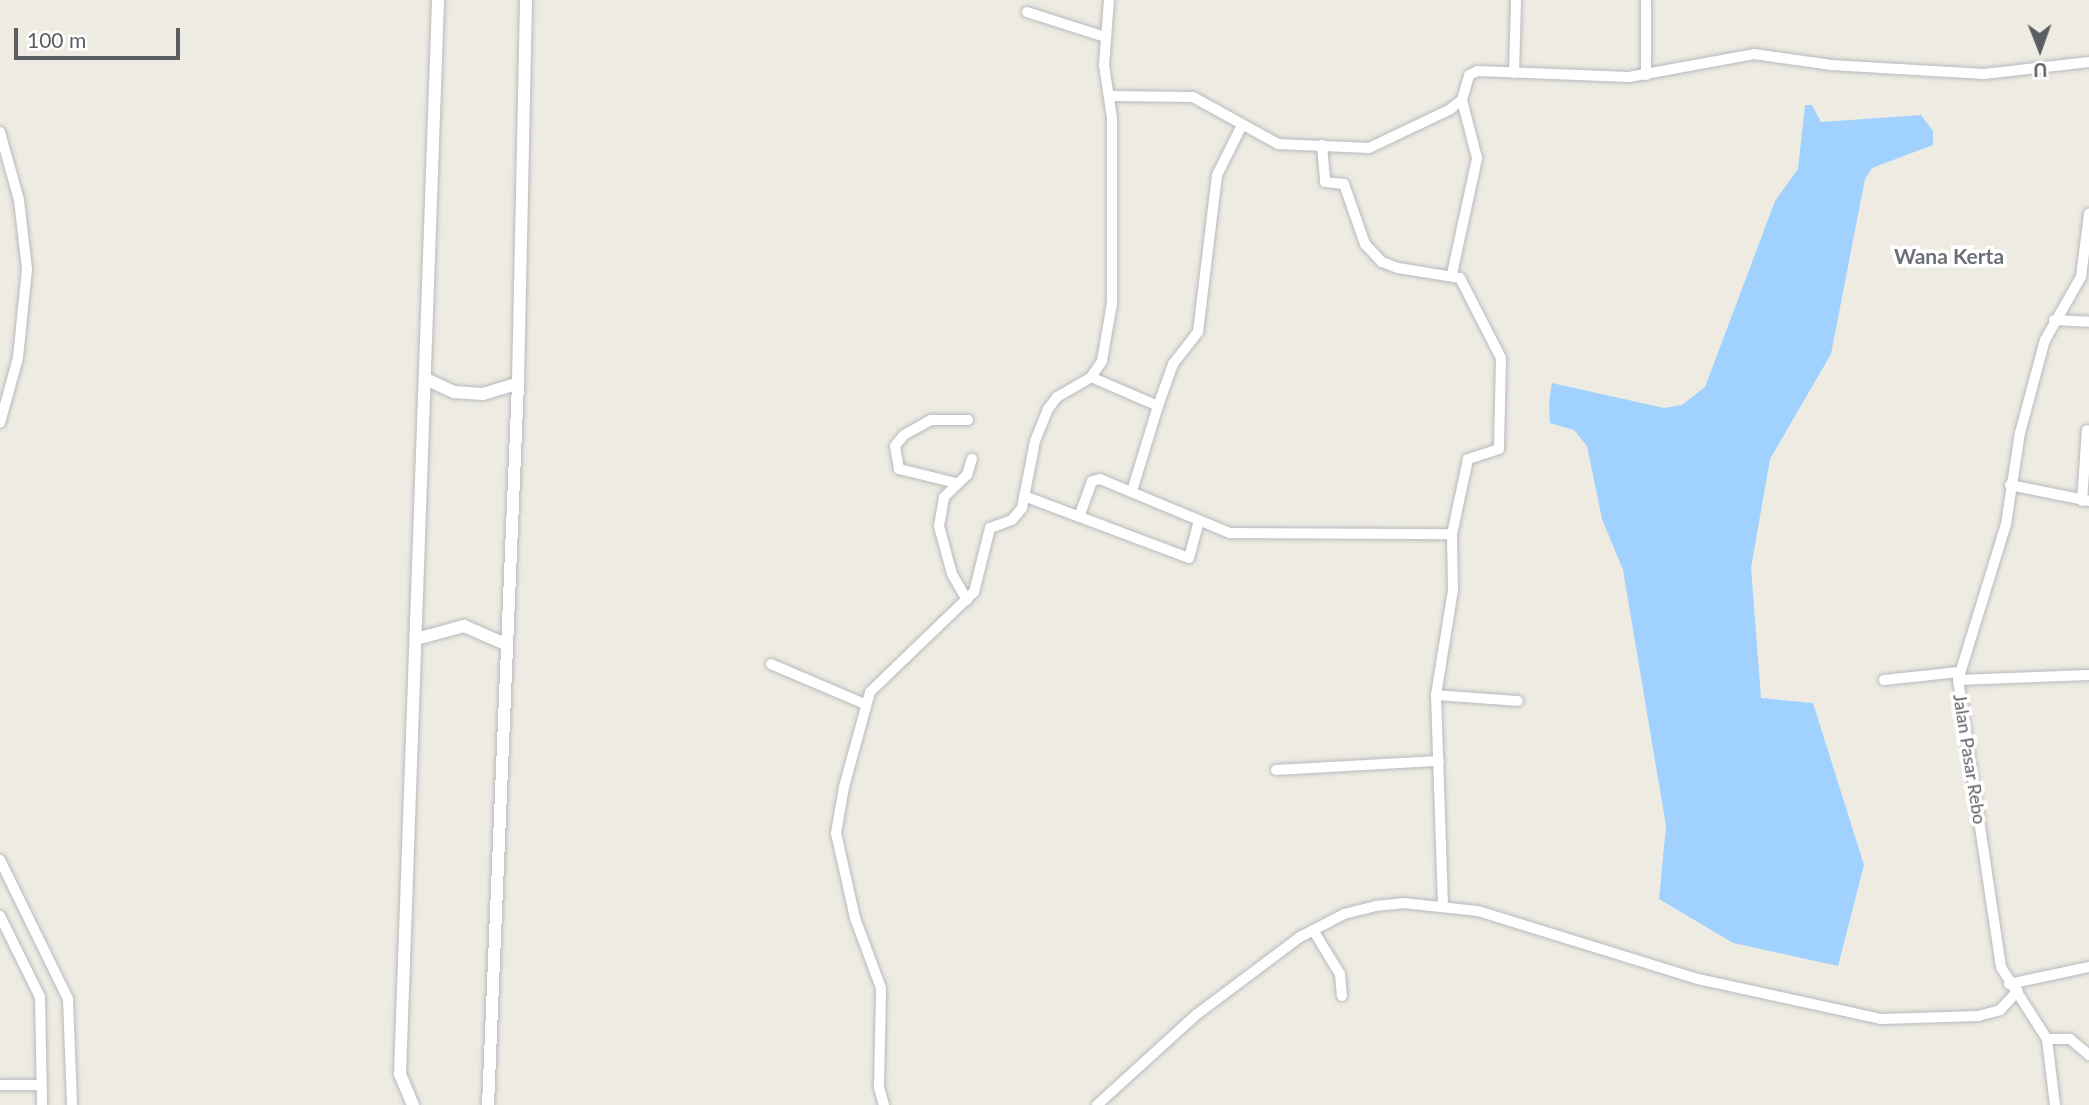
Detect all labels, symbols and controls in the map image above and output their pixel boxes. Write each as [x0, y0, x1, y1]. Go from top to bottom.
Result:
scale bar [18, 14, 184, 58]
north arrow [2005, 14, 2075, 84]
text: 100 m [27, 27, 86, 52]
text: U [2033, 59, 2048, 82]
district label: Wana Kerta [1894, 243, 2004, 269]
street label: Jalan Pasar Rebo [1949, 692, 1991, 826]

